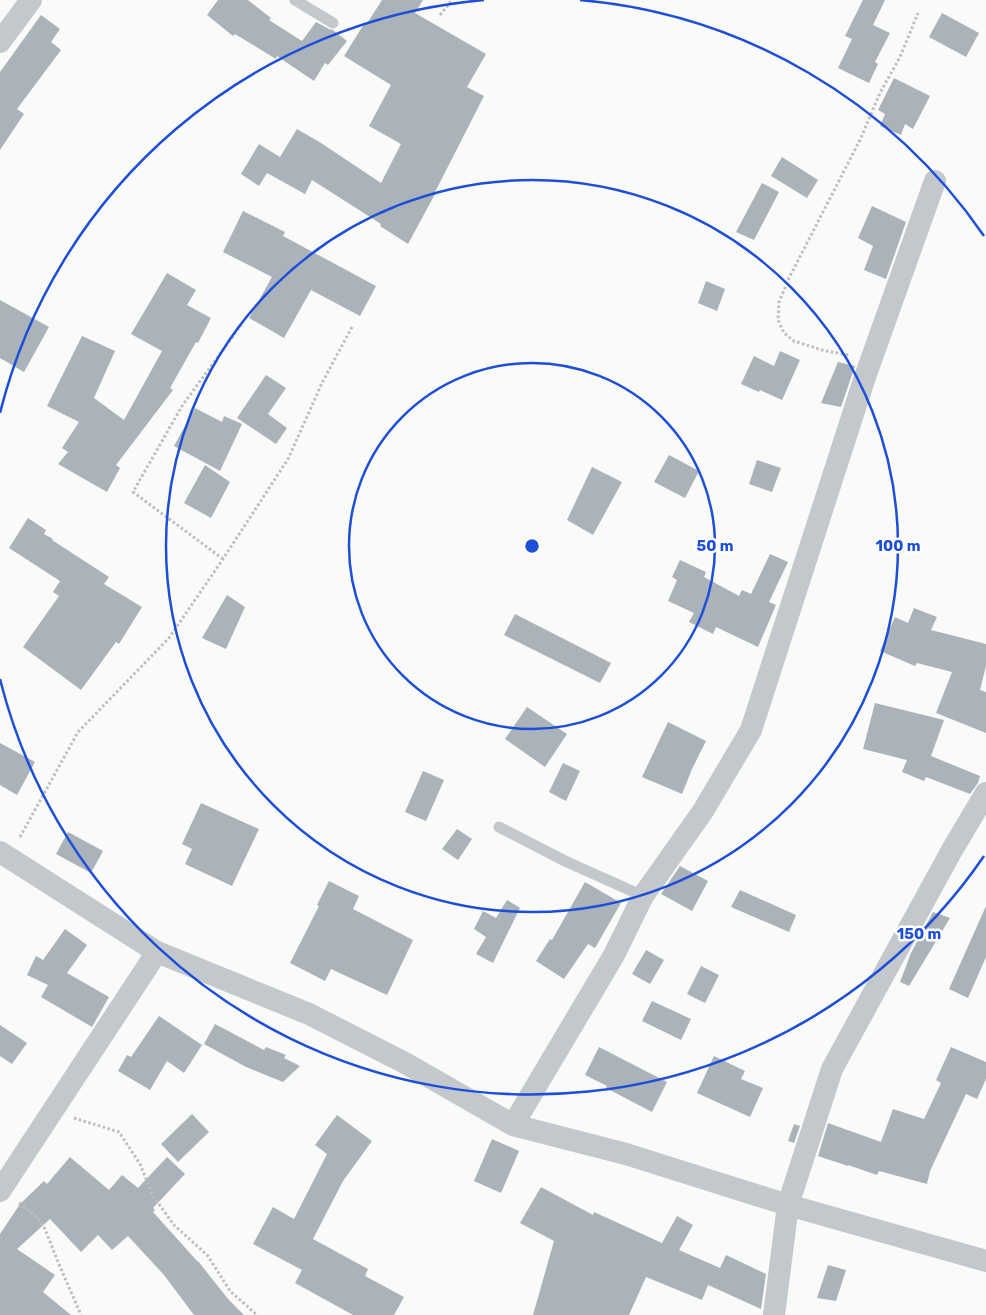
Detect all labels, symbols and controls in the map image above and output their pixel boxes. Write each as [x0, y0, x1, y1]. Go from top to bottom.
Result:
centre of rings [523, 537, 541, 555]
text: 50 m [697, 537, 733, 555]
text: 100 m [876, 537, 920, 555]
text: 150 m [897, 925, 941, 943]

